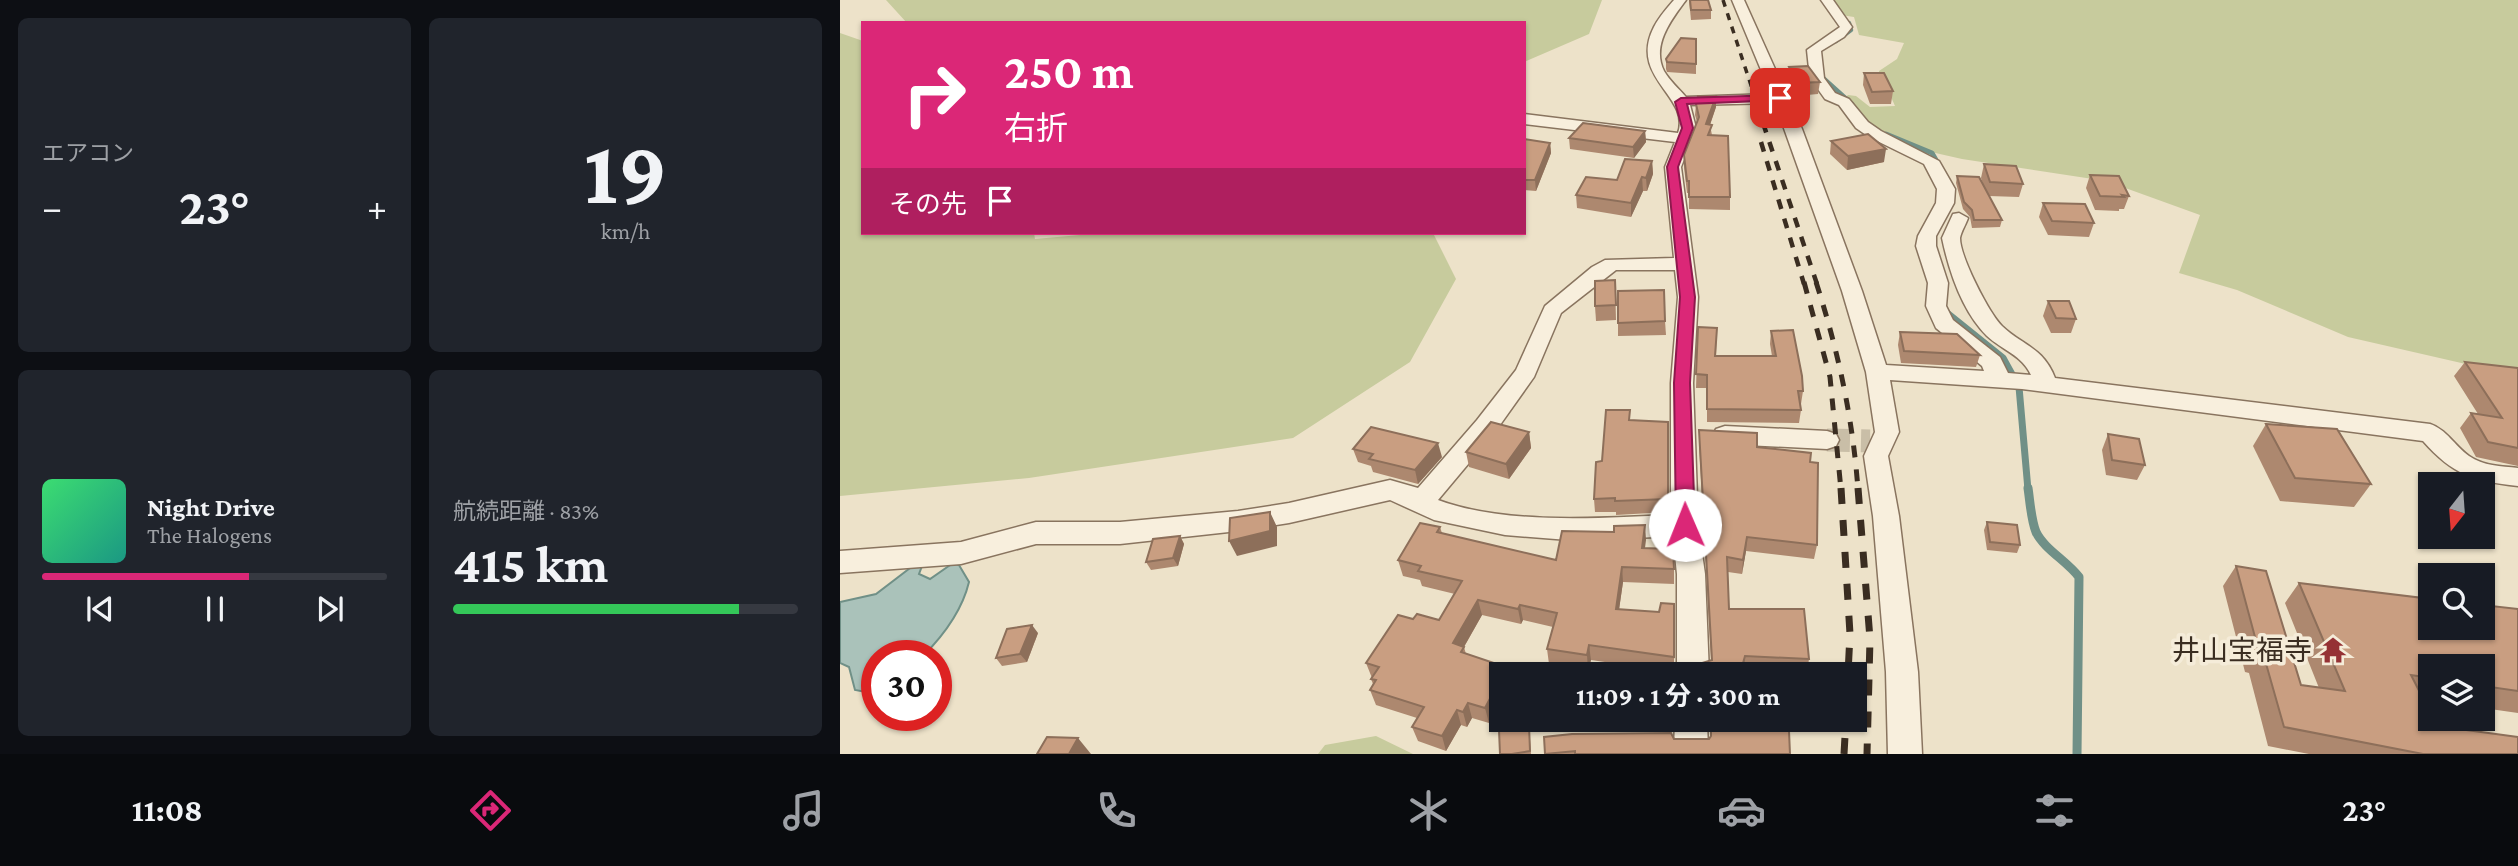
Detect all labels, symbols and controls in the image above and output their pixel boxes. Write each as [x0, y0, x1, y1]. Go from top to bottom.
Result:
text: 250 m [1004, 44, 1134, 99]
icon: right [889, 49, 980, 140]
pin [1750, 68, 1810, 128]
icon: arrive [1761, 79, 1799, 117]
text: 右折 [1004, 110, 1068, 146]
text: 19 [584, 121, 667, 223]
text: エアコン [42, 140, 134, 166]
text: 23° [179, 177, 250, 235]
icon: arrive [981, 182, 1019, 220]
text: − [42, 186, 62, 228]
text: + [367, 186, 387, 228]
text: その先 [889, 190, 967, 219]
text: km/h [601, 218, 650, 244]
north arrow [2418, 472, 2496, 550]
map controls [2418, 472, 2495, 731]
position arrow [1648, 488, 1722, 562]
text: Night Drive [147, 493, 275, 522]
text: 航続距離 · 83% [453, 498, 599, 524]
text: The Halogens [147, 522, 272, 548]
text: 415 km [453, 535, 608, 593]
button: search [2418, 563, 2495, 640]
icon: previous [81, 590, 119, 628]
icon: pause [196, 590, 234, 628]
icon: next [311, 590, 349, 628]
place label: 井山宝福寺 [2172, 635, 2312, 666]
temple icon: 井山宝福寺 [2318, 635, 2348, 665]
speed limit sign: 30 [861, 640, 952, 731]
button: layers [2418, 654, 2495, 731]
text: 11:09 · 1 分 · 300 m [1576, 682, 1780, 711]
icon: directions [466, 786, 515, 835]
icon: music [779, 786, 828, 835]
icon: phone [1092, 786, 1141, 835]
icon: climate [1404, 786, 1453, 835]
icon: car [1717, 786, 1766, 835]
icon: filters [2030, 786, 2079, 835]
text: 11:08 [132, 792, 203, 828]
text: 23° [2342, 792, 2386, 828]

